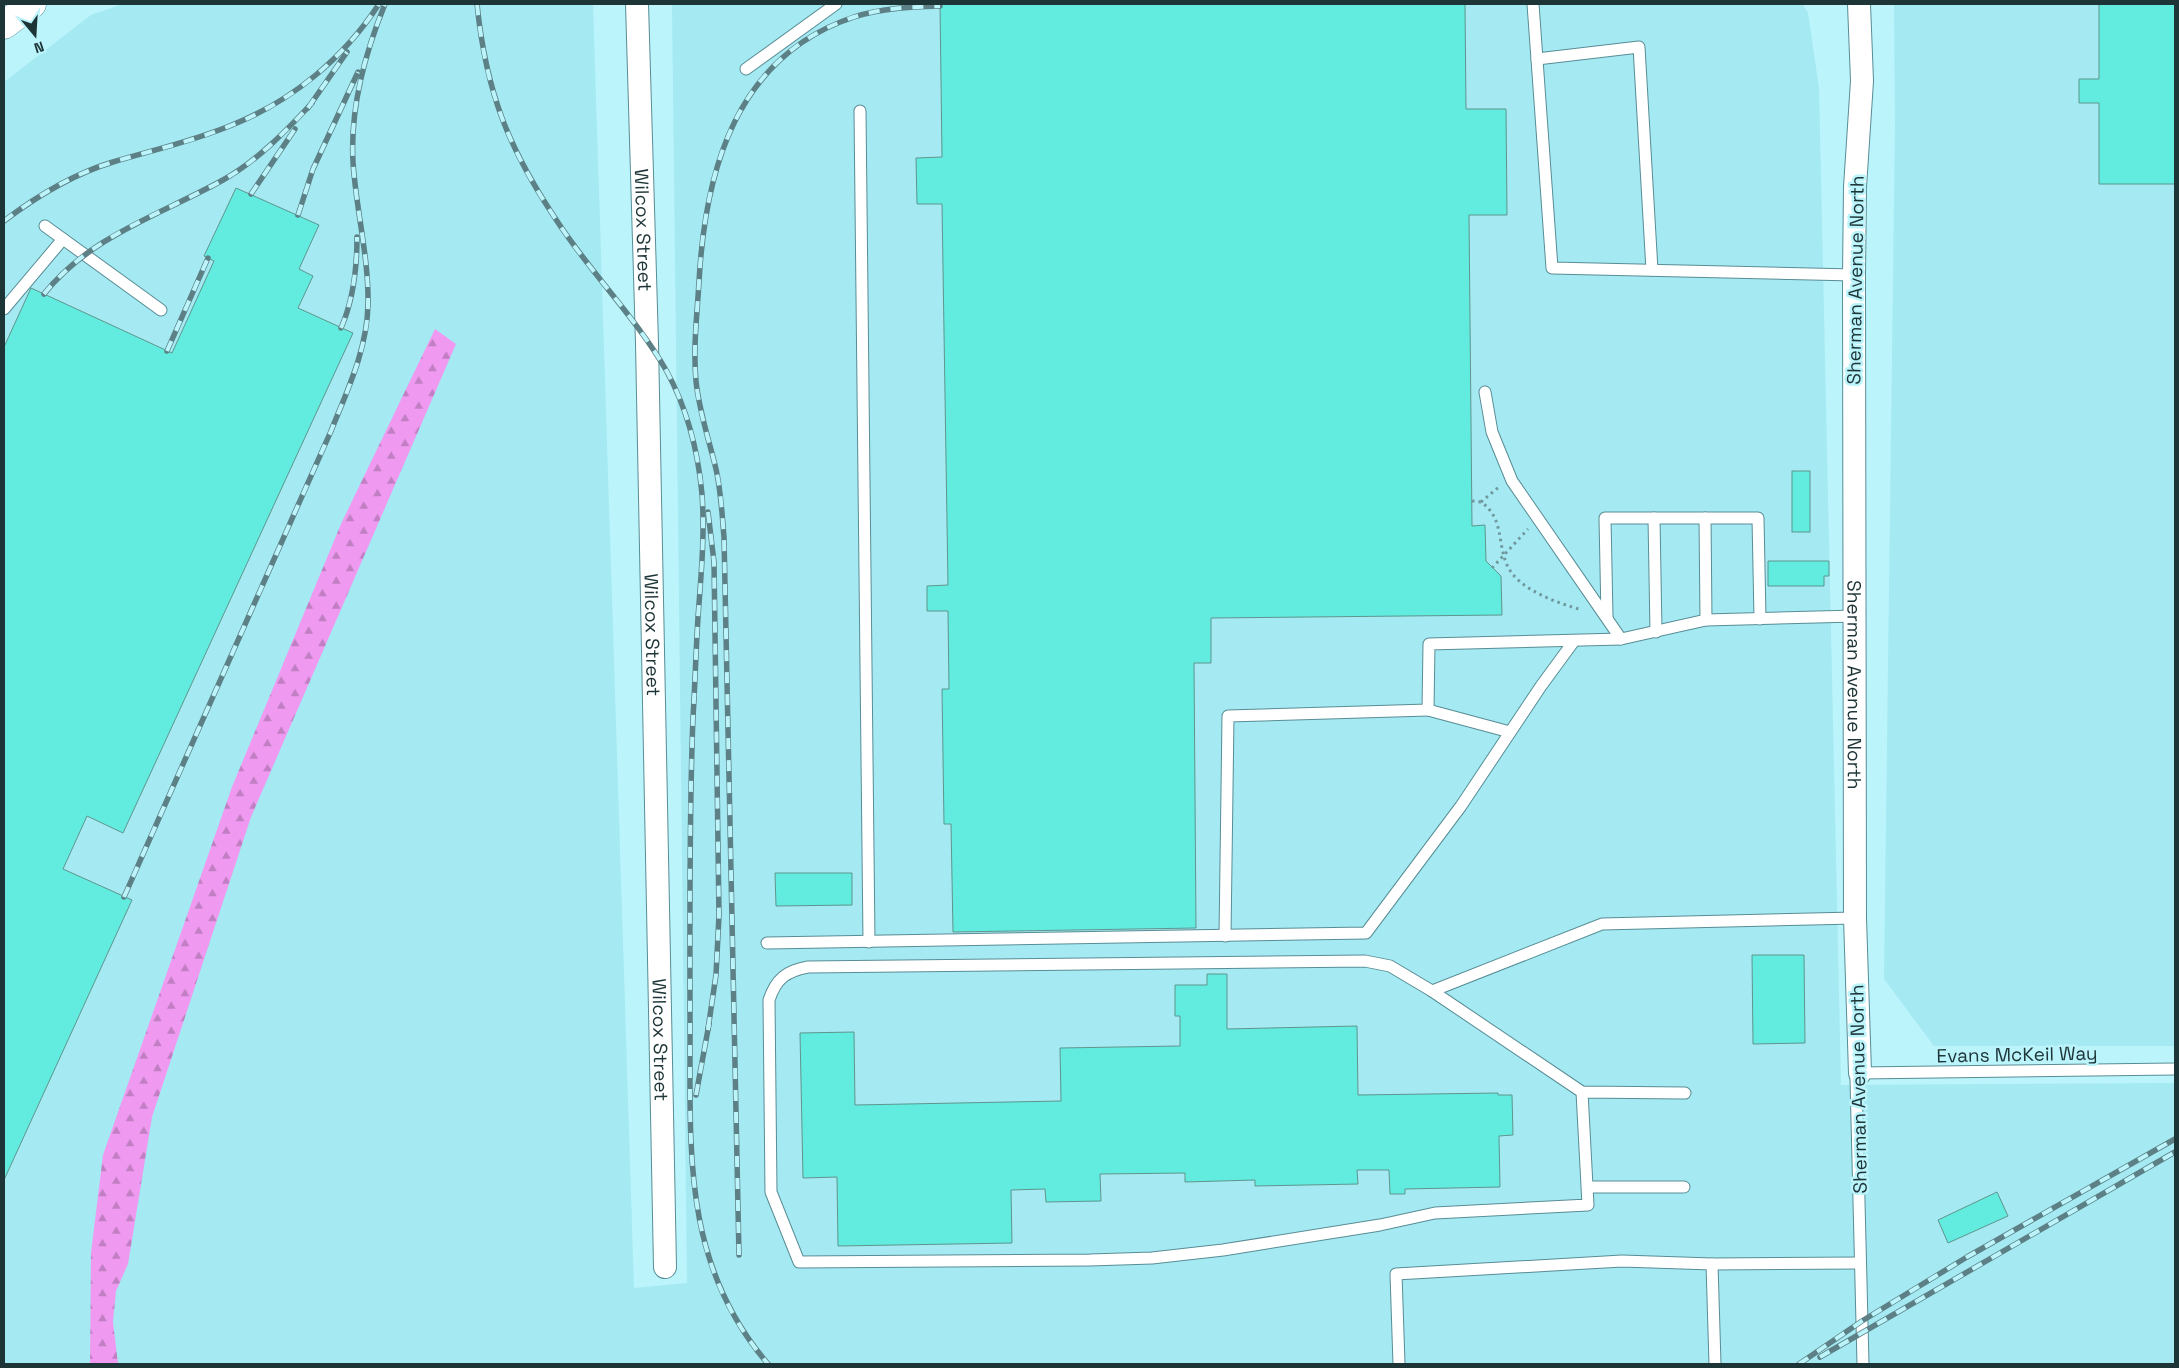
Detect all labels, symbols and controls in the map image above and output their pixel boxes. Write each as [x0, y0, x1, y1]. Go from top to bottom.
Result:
north arrow [10, 10, 60, 60]
text: N [32, 37, 46, 57]
street label: Wilcox Street [629, 168, 657, 292]
street label: Sherman Avenue North [1841, 175, 1870, 385]
street label: Wilcox Street [638, 573, 666, 696]
street label: Sherman Avenue North [1841, 580, 1867, 789]
street label: Wilcox Street [646, 978, 674, 1101]
street label: Sherman Avenue North [1844, 984, 1873, 1194]
street label: Evans McKeil Way [1936, 1041, 2098, 1068]

